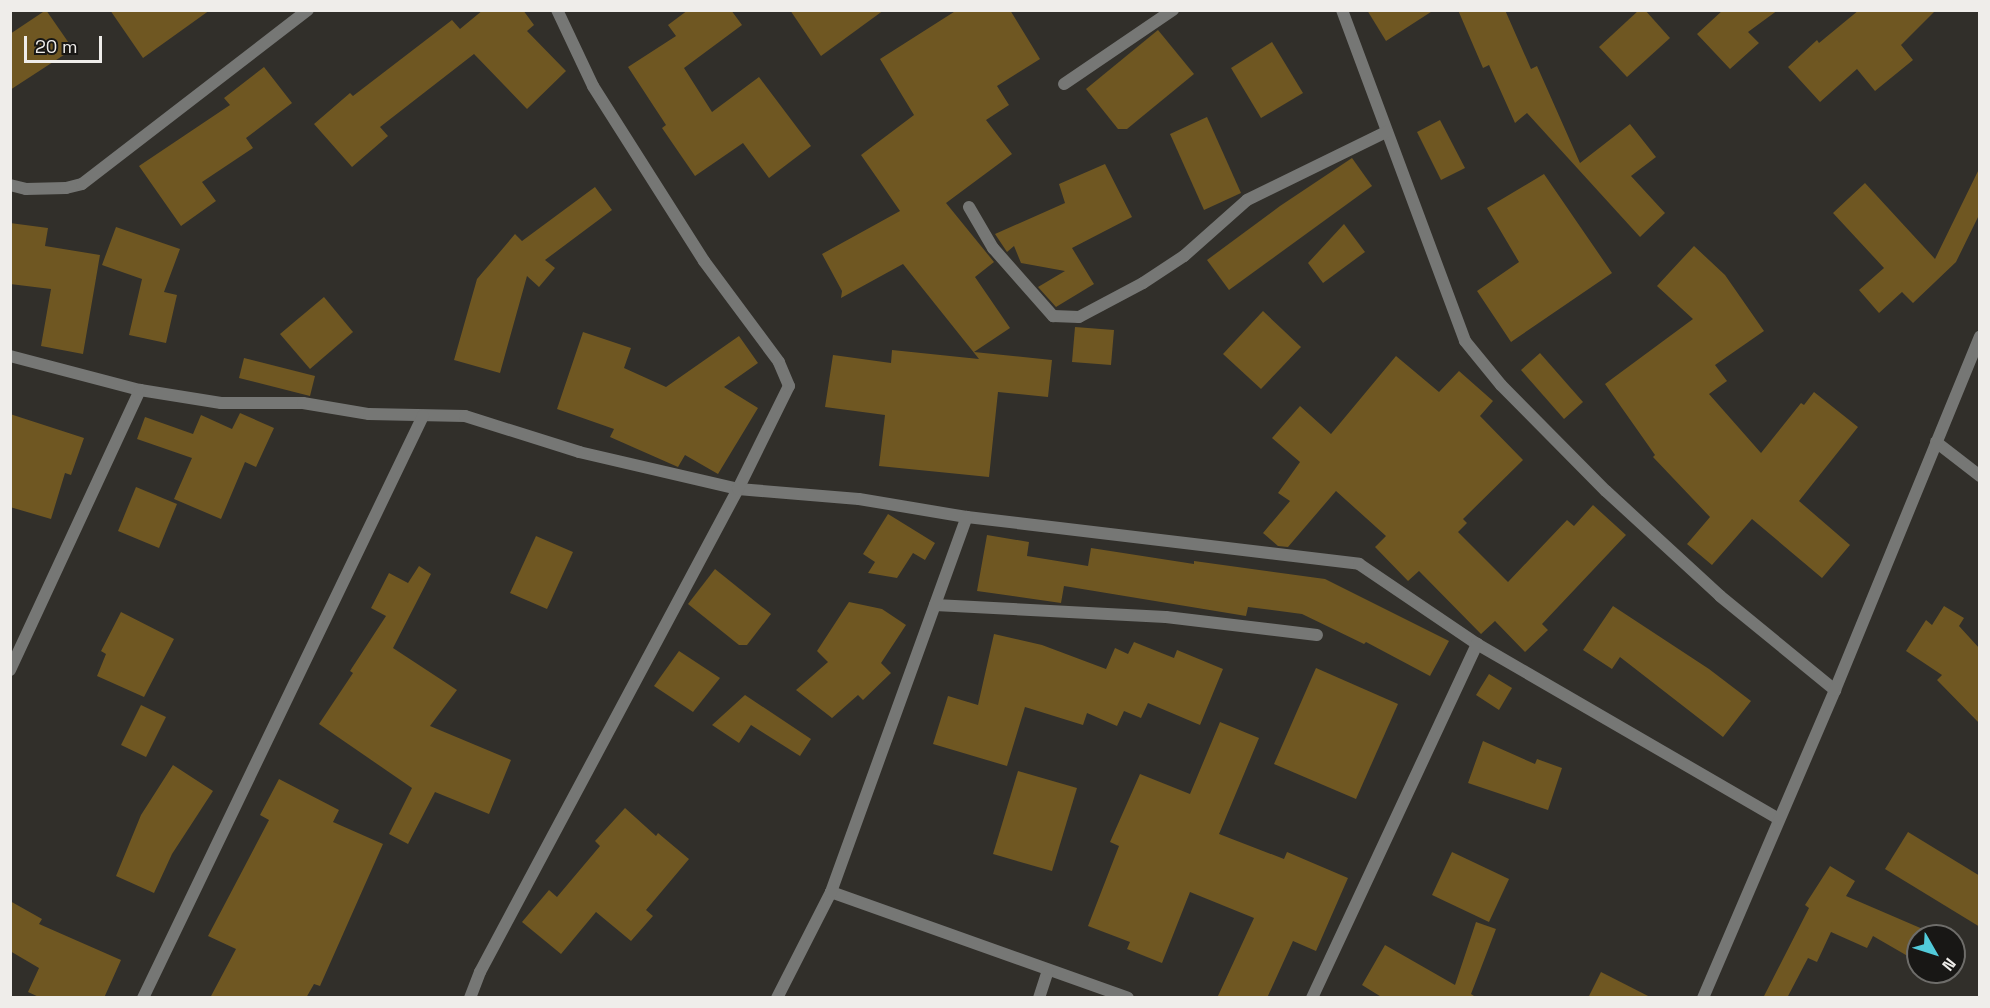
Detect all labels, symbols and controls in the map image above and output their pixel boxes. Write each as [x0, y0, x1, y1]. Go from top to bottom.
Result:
scale bar [27, 24, 105, 62]
text: 20 m [35, 35, 78, 58]
north arrow [1906, 924, 1966, 984]
text: N [1937, 954, 1960, 975]

